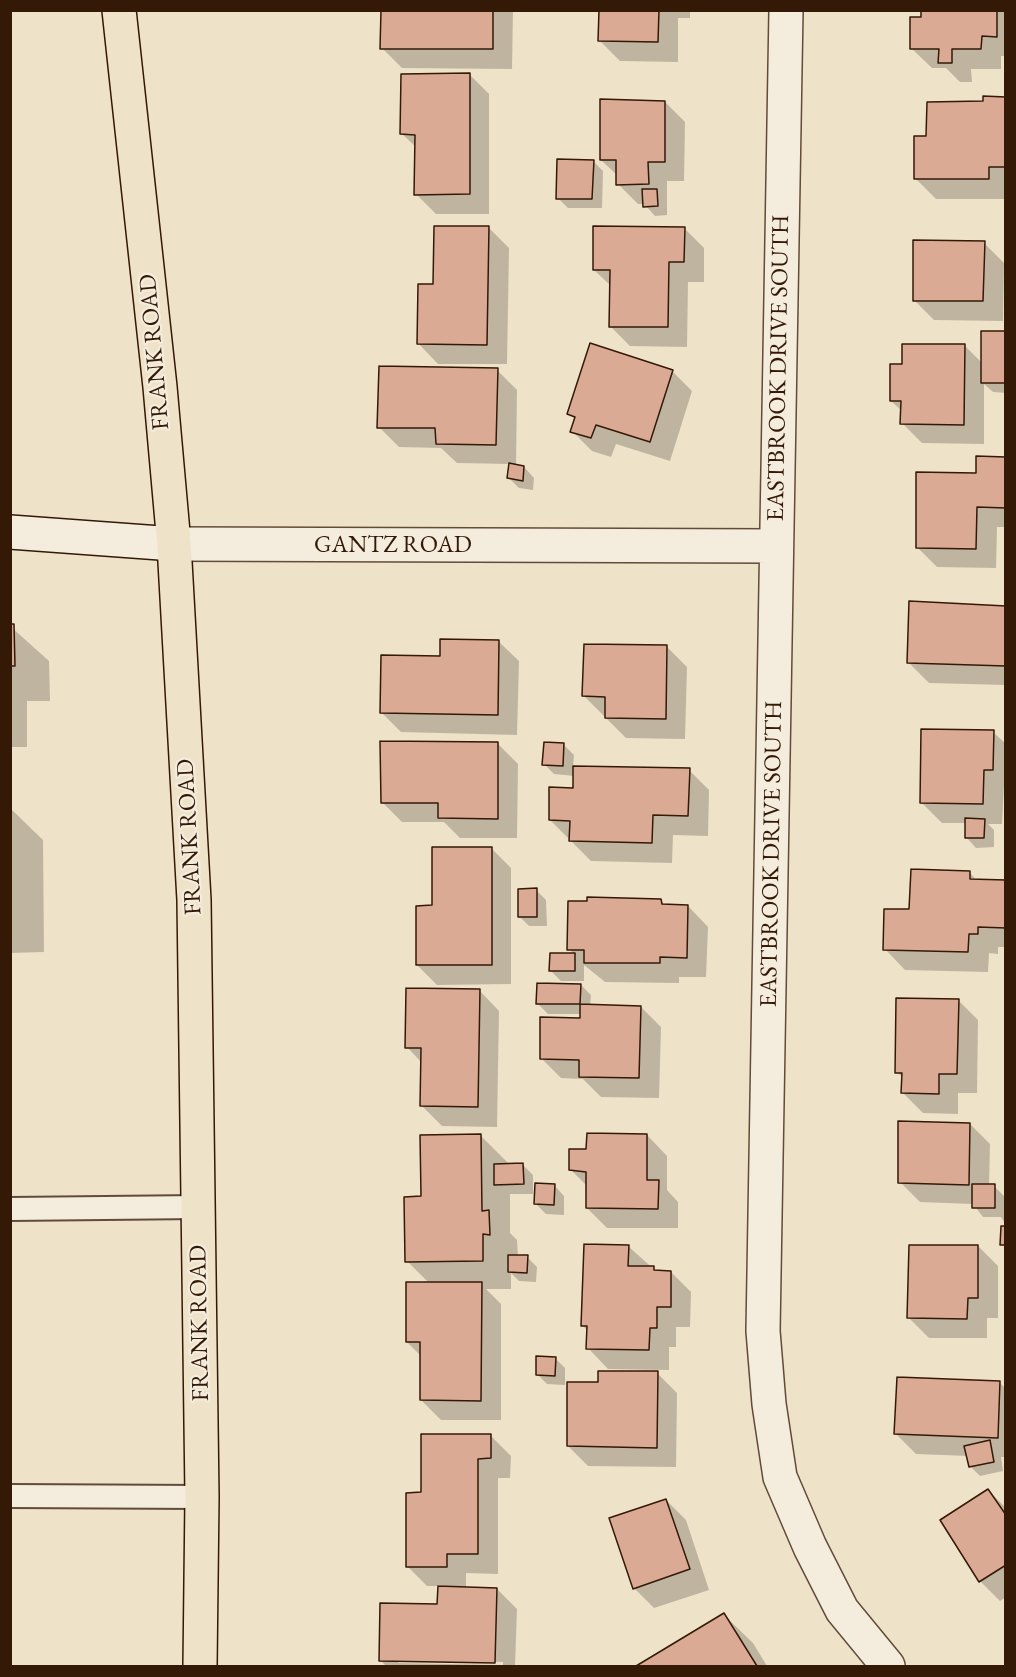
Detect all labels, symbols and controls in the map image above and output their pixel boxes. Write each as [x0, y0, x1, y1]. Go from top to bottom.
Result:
street label: EASTBROOK DRIVE SOUTH [762, 214, 796, 522]
street label: FRANK ROAD [134, 273, 176, 431]
street label: GANTZ ROAD [314, 531, 472, 559]
street label: EASTBROOK DRIVE SOUTH [755, 700, 789, 1008]
street label: FRANK ROAD [172, 758, 208, 916]
street label: FRANK ROAD [184, 1244, 216, 1402]

